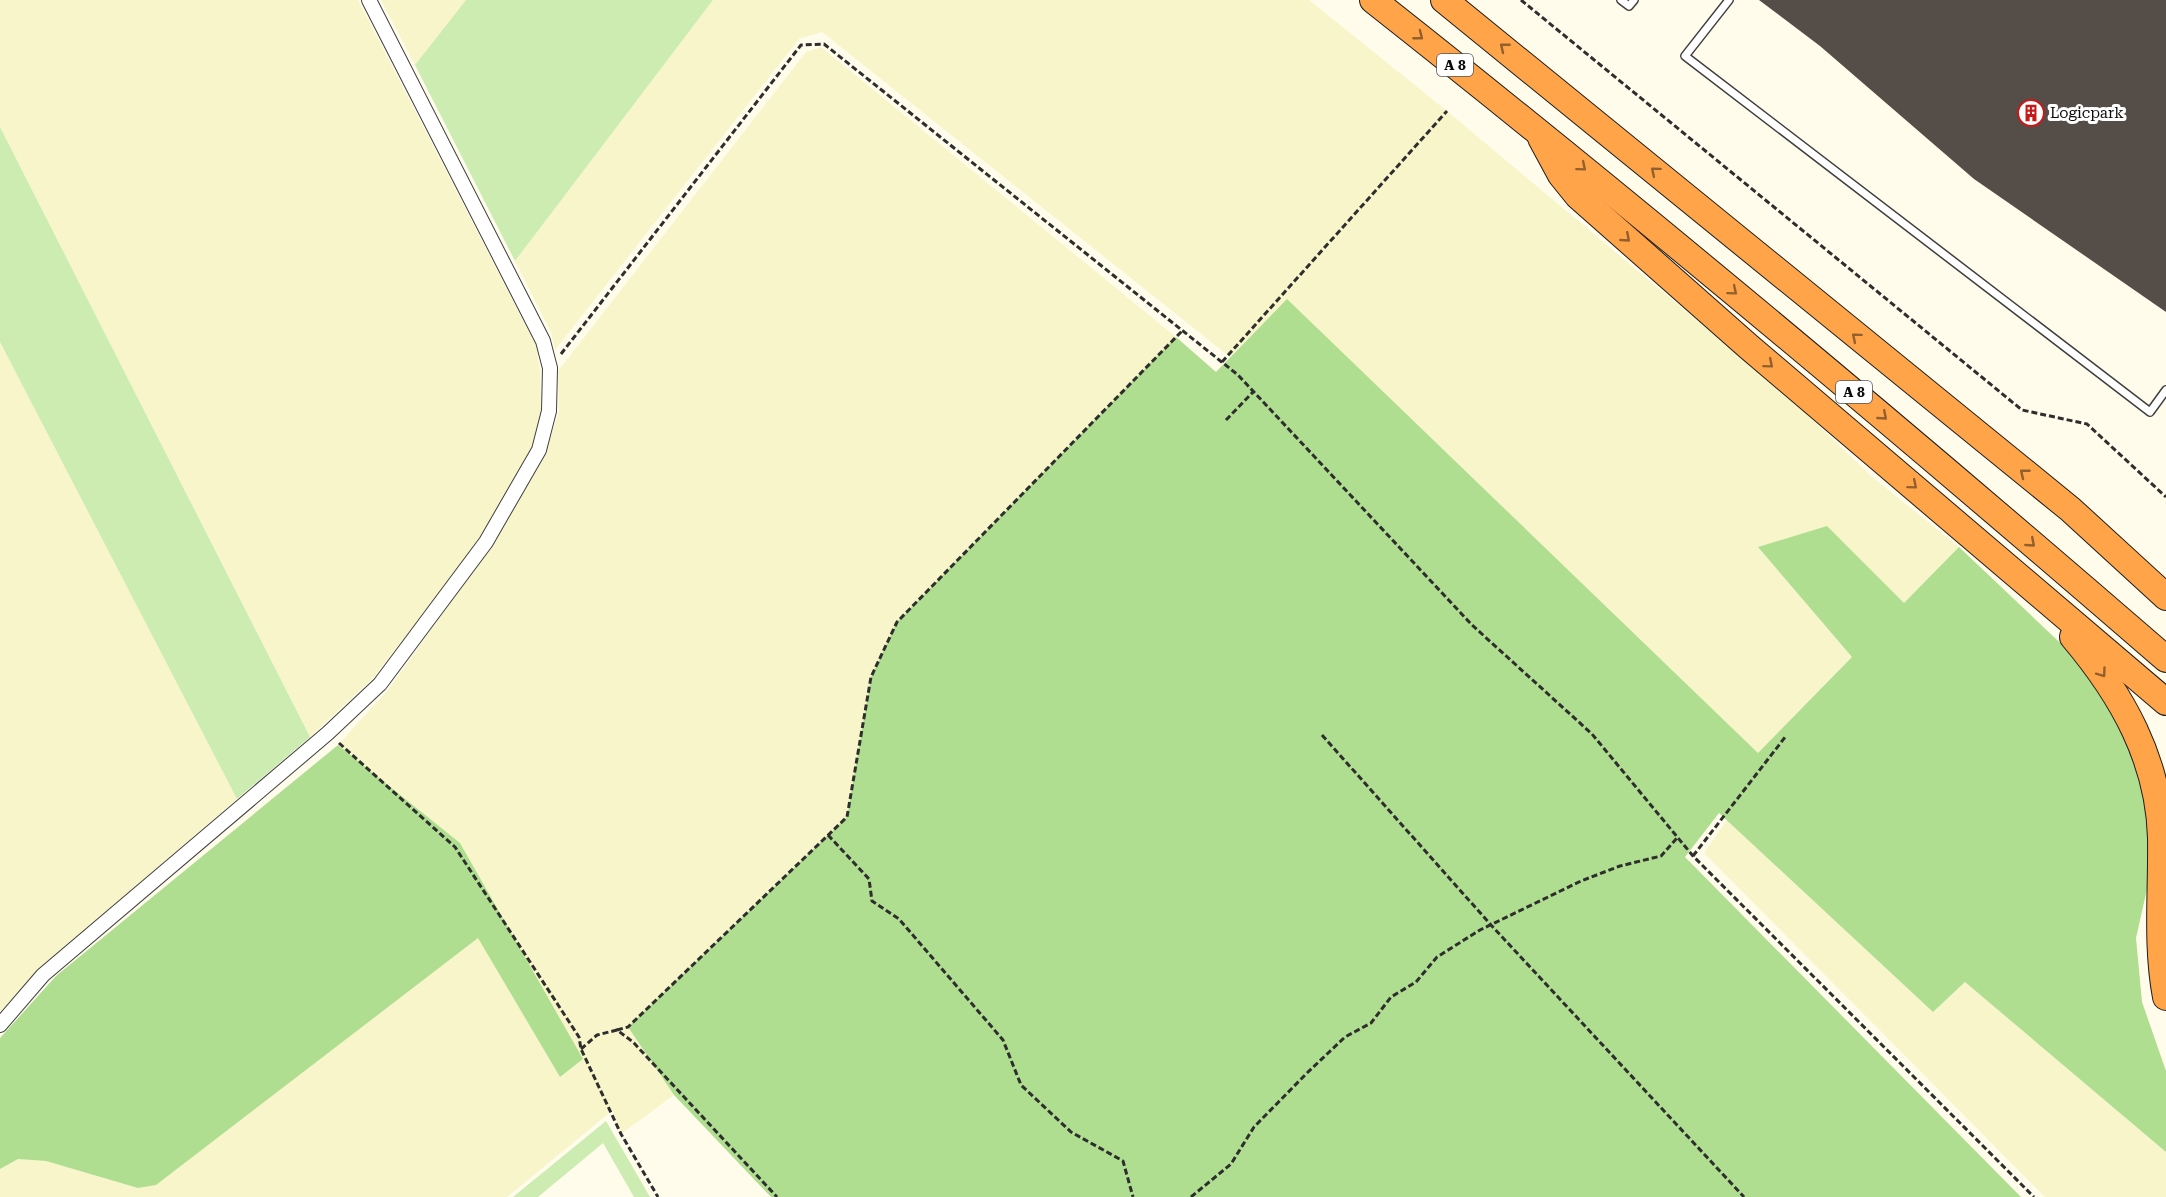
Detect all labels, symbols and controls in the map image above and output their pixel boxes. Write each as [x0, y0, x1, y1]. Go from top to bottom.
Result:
one-way arrow [1412, 29, 1423, 40]
one-way arrow [1499, 44, 1510, 55]
road number: A 8 [1437, 54, 1473, 76]
building icon: Logicpark [2016, 98, 2046, 128]
place label: Logicpark [2050, 104, 2124, 122]
one-way arrow [1575, 160, 1586, 171]
one-way arrow [1650, 167, 1661, 178]
one-way arrow [1619, 231, 1630, 242]
one-way arrow [1726, 284, 1737, 295]
one-way arrow [1852, 333, 1863, 344]
one-way arrow [1762, 357, 1773, 368]
road number: A 8 [1836, 381, 1872, 403]
one-way arrow [1876, 409, 1887, 420]
one-way arrow [2020, 469, 2031, 480]
one-way arrow [1906, 478, 1917, 489]
one-way arrow [2024, 536, 2035, 547]
one-way arrow [2095, 667, 2106, 678]

